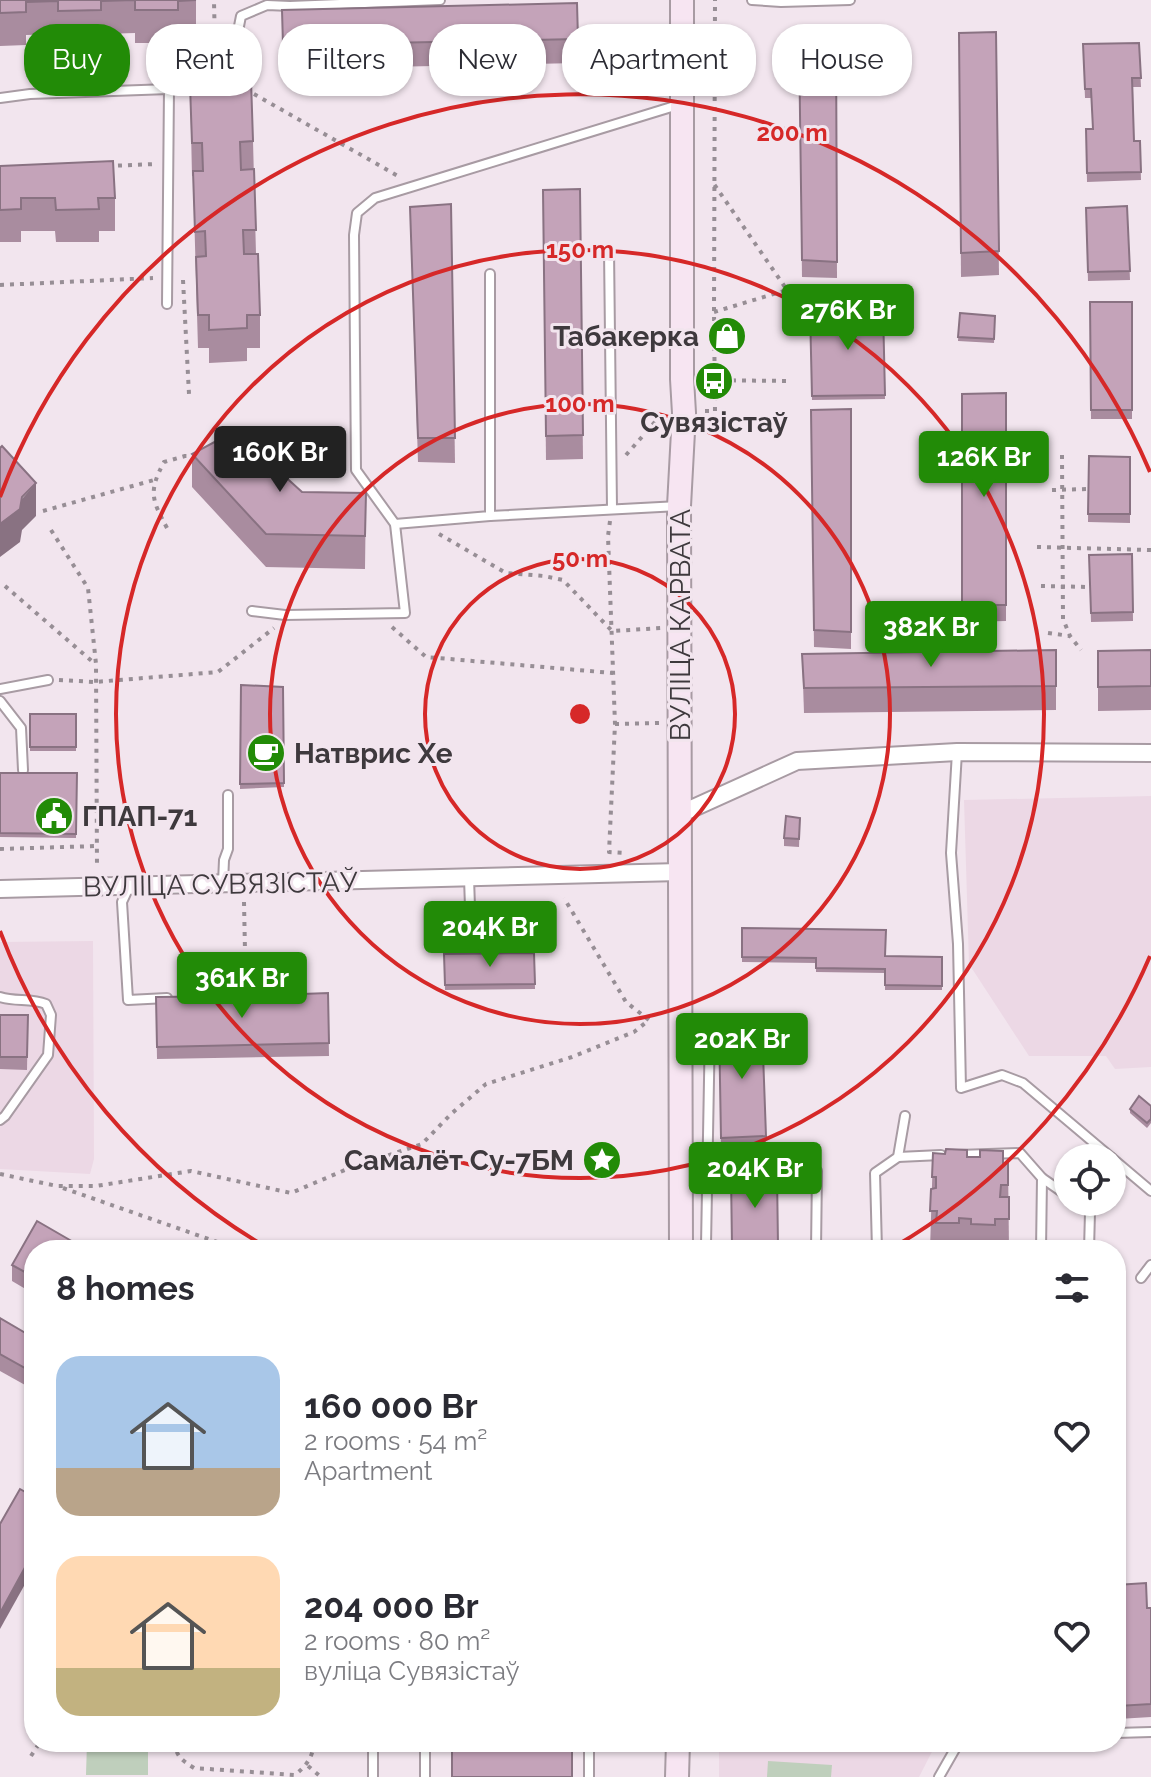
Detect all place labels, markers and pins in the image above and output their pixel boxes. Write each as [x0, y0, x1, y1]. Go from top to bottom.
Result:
pin: 276K Br [774, 284, 922, 352]
shop icon: Табакерка [706, 315, 748, 357]
place label: Табакерка [553, 320, 699, 353]
bus stop icon: Сувязістаў [693, 360, 735, 402]
place label: Сувязістаў [640, 406, 788, 439]
pin: 160K Br [206, 426, 354, 494]
pin: 126K Br [910, 431, 1058, 499]
pin: 382K Br [857, 601, 1005, 669]
centre of rings [566, 700, 594, 728]
cafe icon: Натврис Хе [245, 732, 287, 774]
place label: Натврис Хе [294, 737, 453, 770]
public building icon: ГПАП-71 [33, 795, 75, 837]
place label: ГПАП-71 [82, 800, 197, 833]
pin: 204K Br [416, 901, 564, 969]
pin: 361K Br [168, 952, 316, 1020]
pin: 202K Br [668, 1013, 816, 1081]
place icon: Самалёт Су-7БМ [581, 1139, 623, 1181]
pin: 204K Br [681, 1142, 829, 1210]
place label: Самалёт Су-7БМ [344, 1144, 574, 1177]

